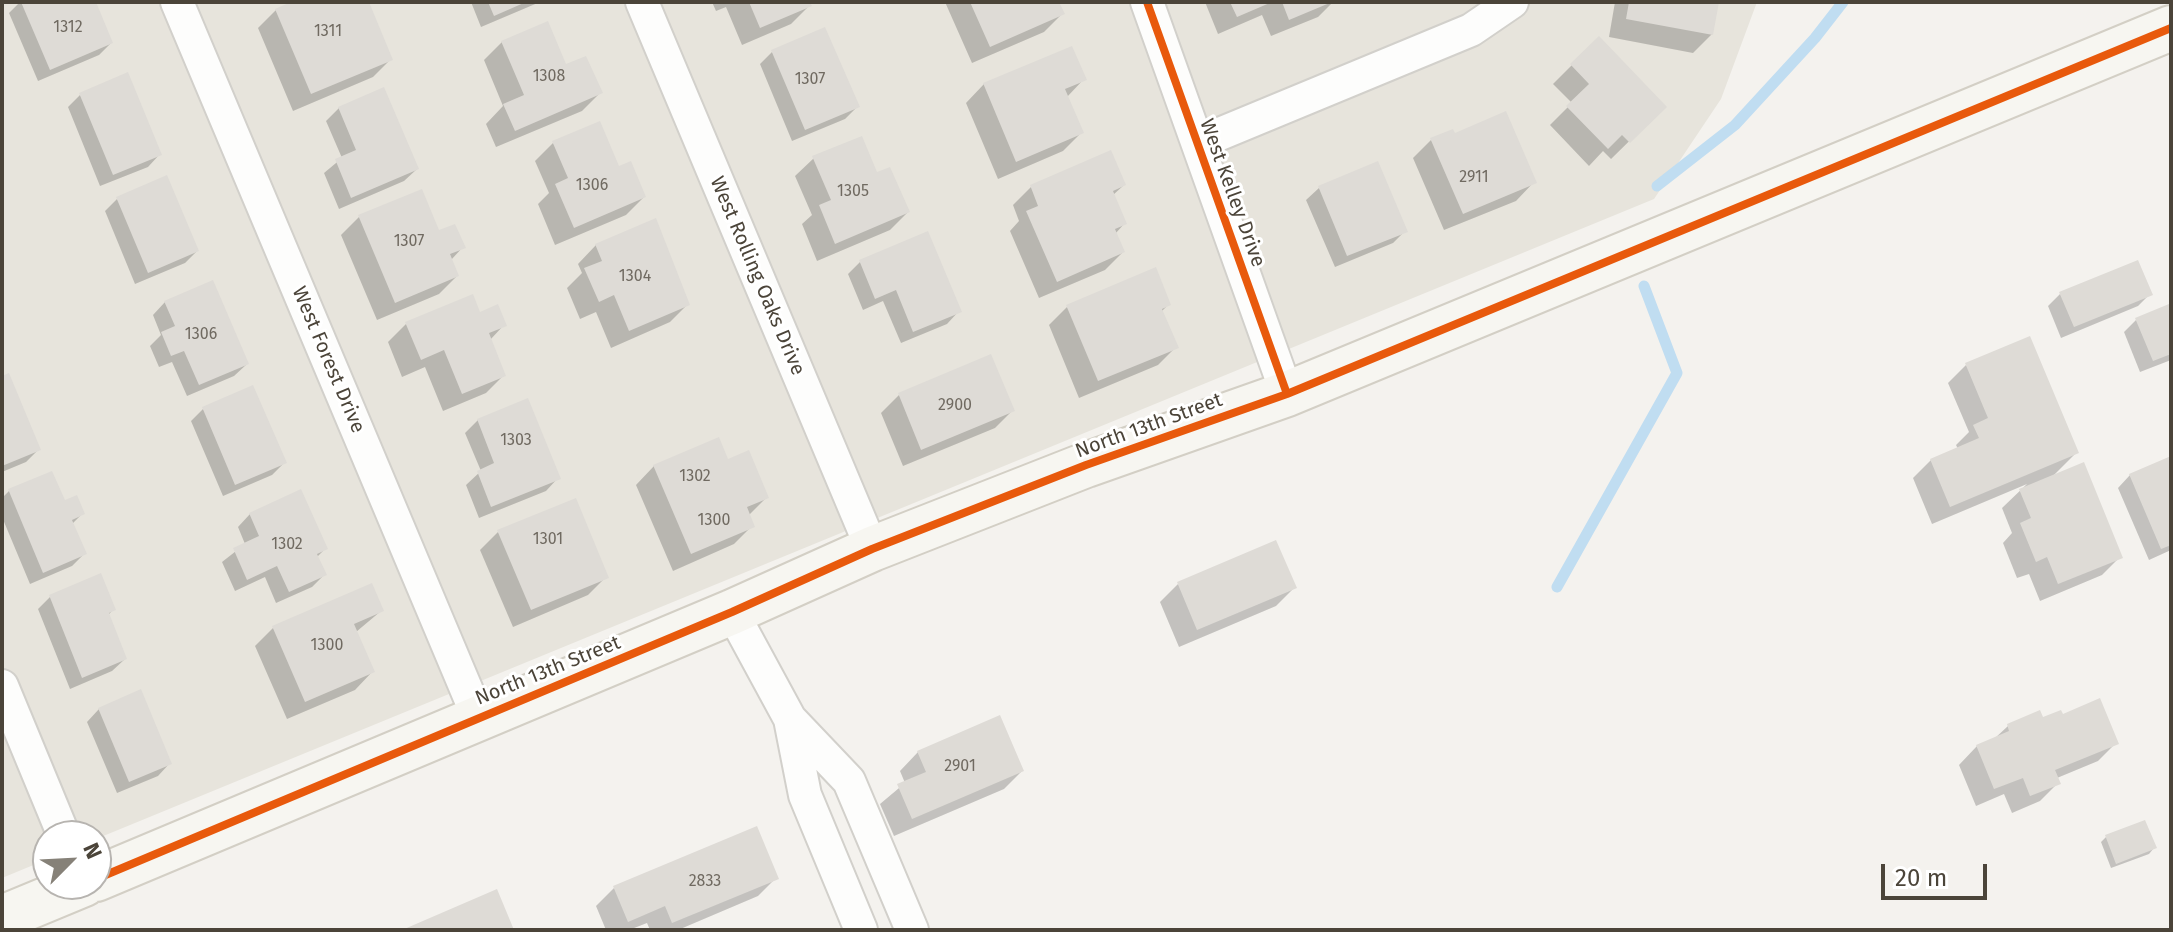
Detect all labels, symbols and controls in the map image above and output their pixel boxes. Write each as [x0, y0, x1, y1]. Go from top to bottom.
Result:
house number: 1312 [53, 18, 83, 38]
house number: 1311 [314, 22, 342, 42]
house number: 1308 [533, 67, 565, 87]
house number: 1307 [795, 70, 825, 90]
street label: West Kelley Drive [1194, 116, 1270, 270]
house number: 2911 [1459, 168, 1489, 188]
street label: West Rolling Oaks Drive [704, 173, 810, 379]
house number: 1306 [576, 176, 608, 196]
house number: 1305 [837, 182, 869, 202]
house number: 1307 [394, 232, 424, 252]
house number: 1304 [619, 267, 651, 287]
street label: West Forest Drive [286, 283, 370, 437]
house number: 1306 [185, 325, 217, 345]
street label: North 13th Street [1072, 388, 1226, 464]
house number: 2900 [938, 396, 972, 416]
house number: 1303 [500, 431, 532, 451]
house number: 1302 [679, 467, 711, 487]
house number: 1300 [698, 511, 730, 531]
house number: 1301 [533, 530, 563, 550]
house number: 1302 [271, 535, 303, 555]
street label: North 13th Street [472, 631, 624, 711]
house number: 1300 [311, 636, 343, 656]
house number: 2901 [944, 757, 976, 777]
north arrow [32, 820, 112, 900]
text: N [77, 839, 108, 863]
scale bar [1885, 848, 1991, 898]
text: 20 m [1895, 864, 1947, 892]
house number: 2833 [689, 872, 721, 892]

